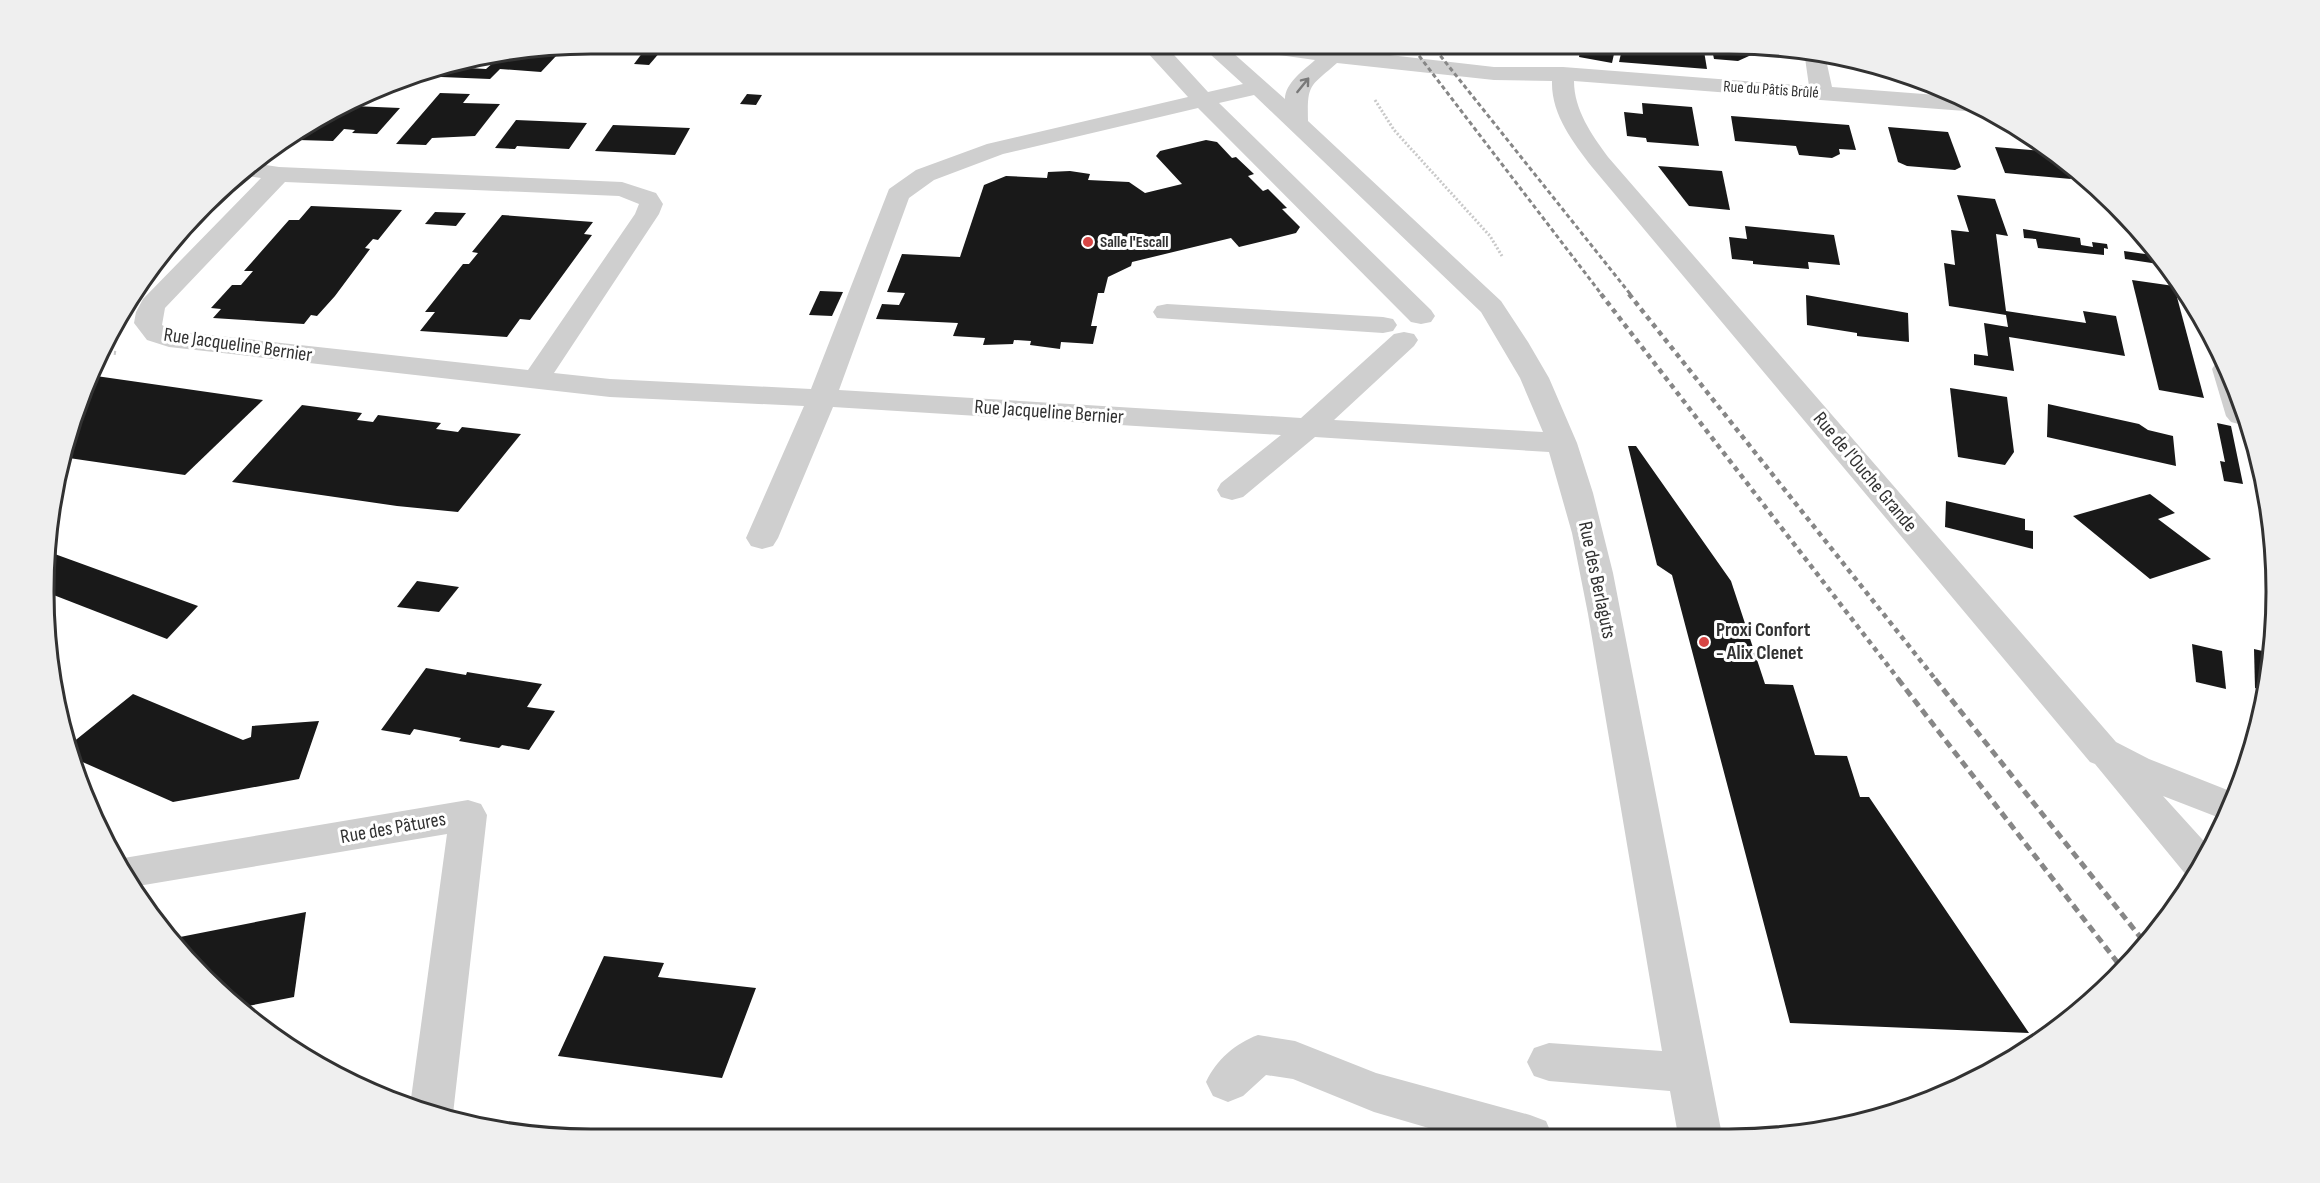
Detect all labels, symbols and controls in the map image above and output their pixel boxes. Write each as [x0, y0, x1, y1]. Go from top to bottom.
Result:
one-way arrow [1297, 77, 1310, 93]
street label: Rue du Pâtis Brûlé [1723, 77, 1819, 103]
place label: Salle l'Escall [1100, 233, 1168, 252]
marker: Salle l'Escall [1081, 235, 1095, 249]
street label: Rue Jacqueline Bernier [162, 323, 314, 367]
street label: Rue Jacqueline Bernier [974, 395, 1125, 429]
street label: Rue de l'Ouche Grande [1808, 407, 1922, 537]
street label: Rue des Berlaguts [1573, 519, 1621, 641]
place label: Proxi Confort - Alix Clenet [1716, 618, 1811, 665]
marker: Proxi Confort - Alix Clenet [1697, 635, 1711, 649]
street label: Rue des Pâtures [338, 807, 448, 849]

